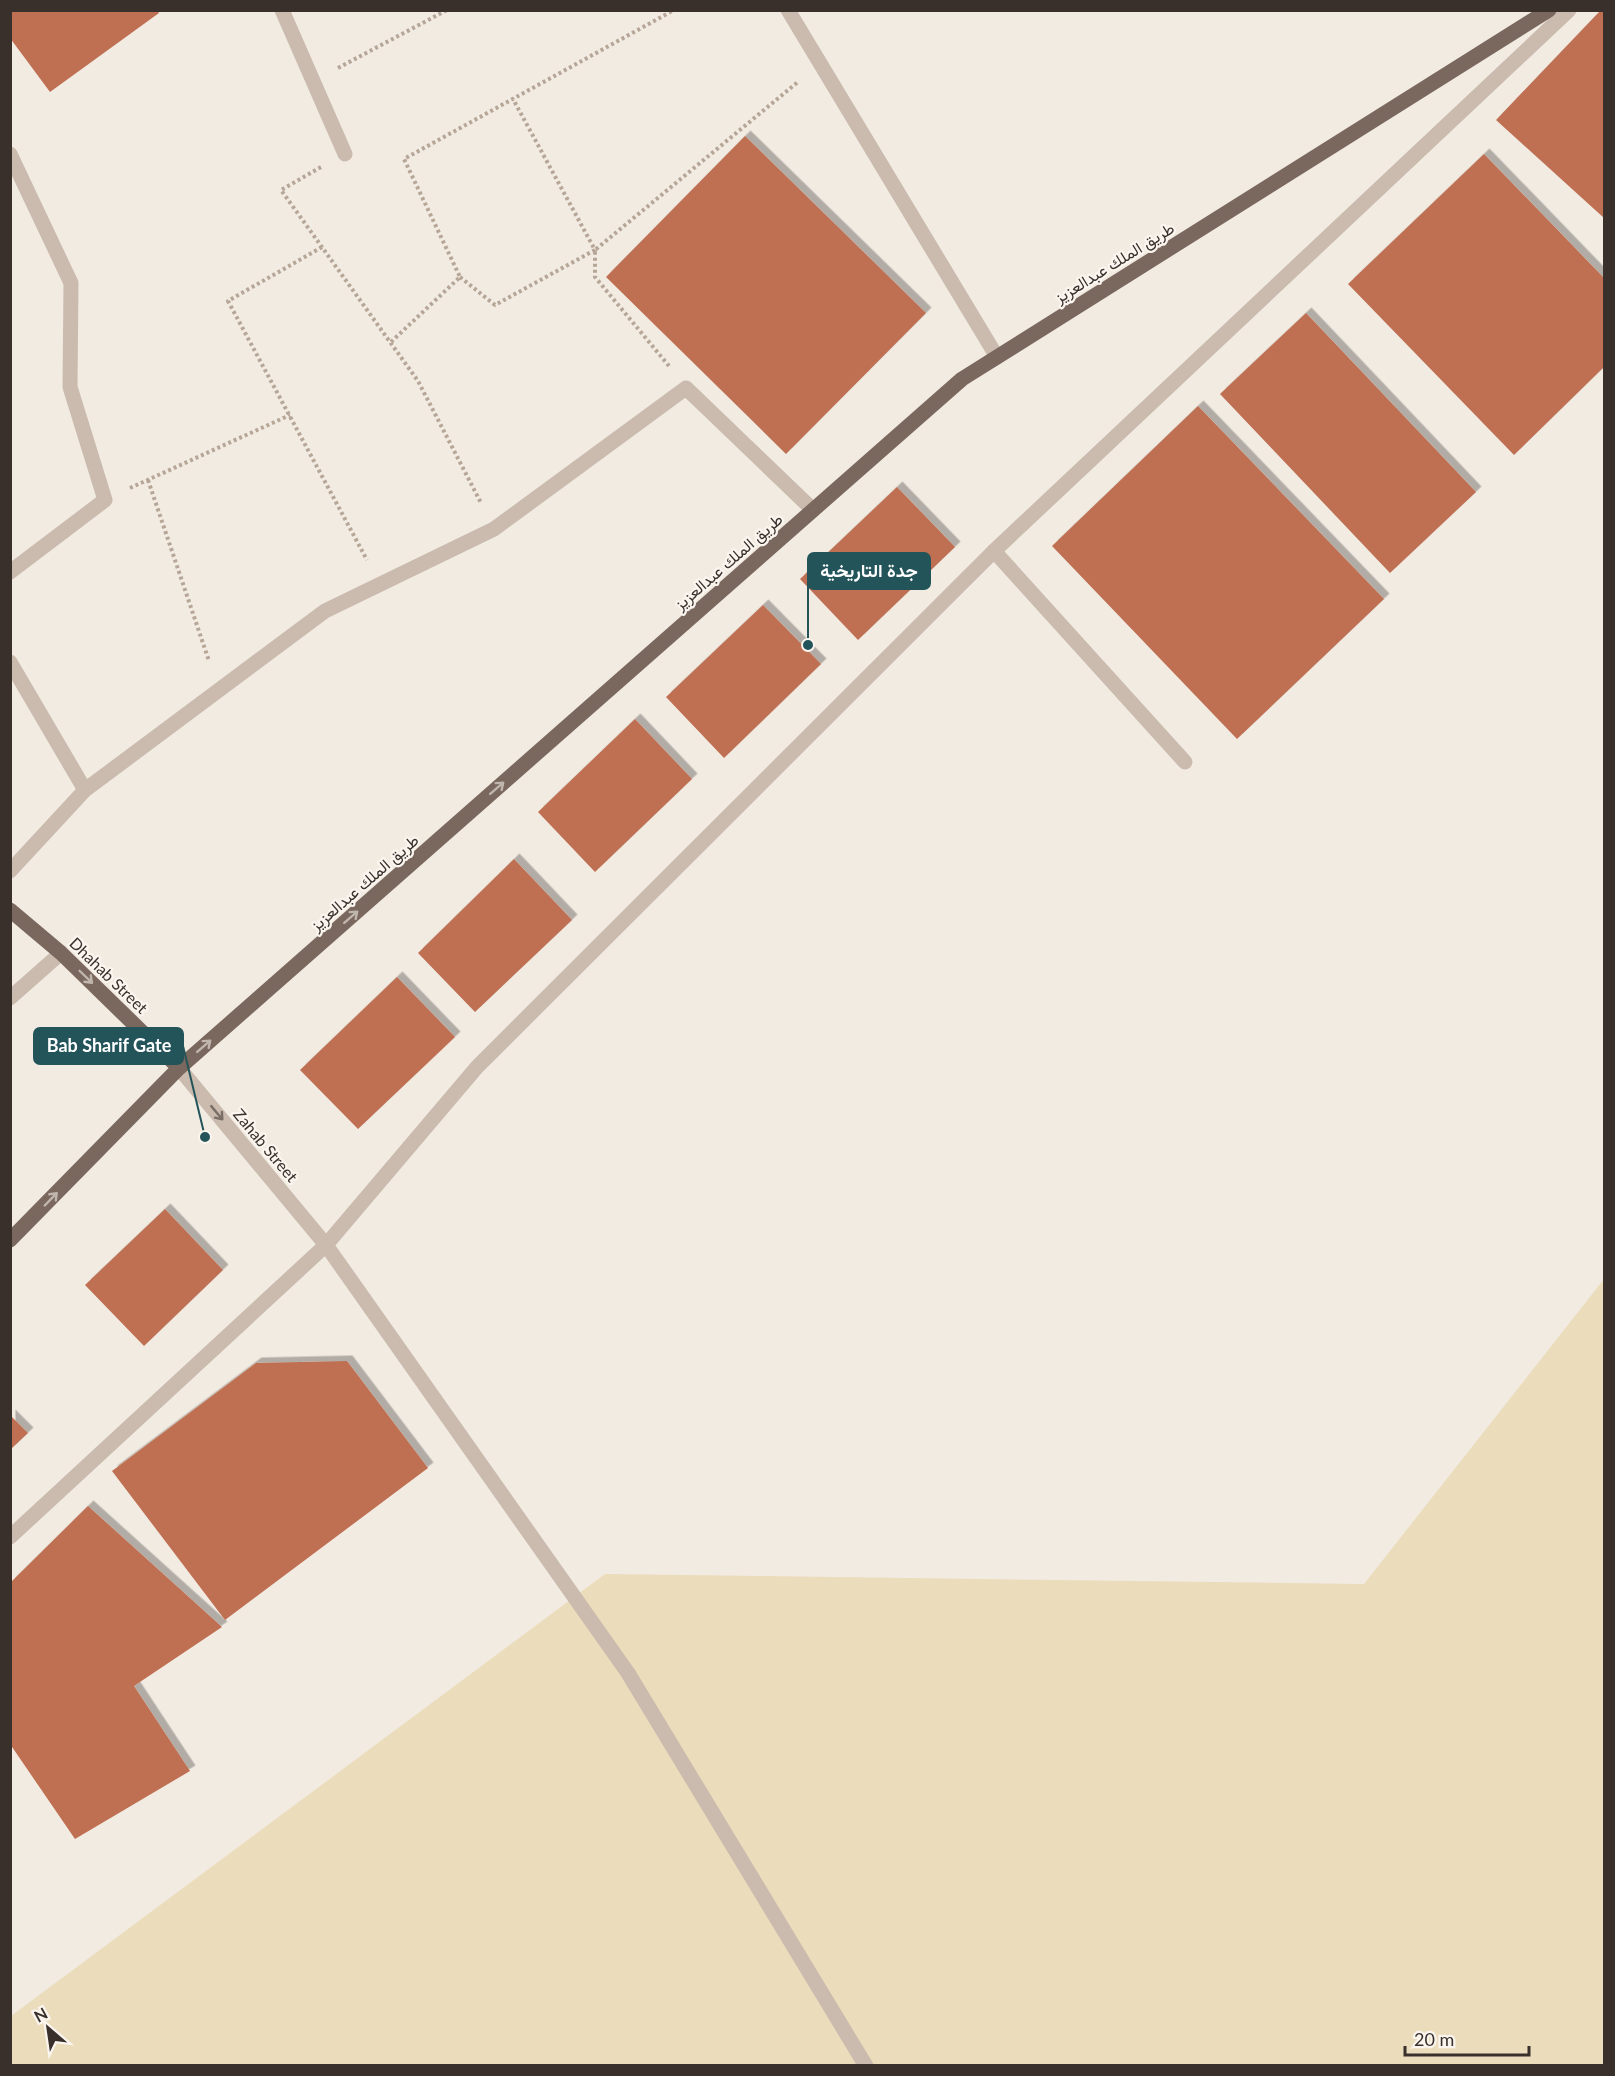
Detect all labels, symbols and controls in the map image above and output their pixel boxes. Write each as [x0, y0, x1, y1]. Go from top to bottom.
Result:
street label: طريق الملك عبدالعزيز [1050, 218, 1178, 309]
street label: طريق الملك عبدالعزيز [669, 509, 787, 615]
callout: جدة التاريخية [808, 553, 930, 589]
text: جدة التاريخية [820, 559, 918, 582]
one-way arrow [489, 781, 504, 795]
street label: طريق الملك عبدالعزيز [305, 830, 423, 936]
one-way arrow [343, 910, 358, 924]
street label: Dhahab Street [66, 933, 152, 1017]
one-way arrow [78, 970, 93, 984]
callout: Bab Sharif Gate [34, 1028, 183, 1064]
text: Bab Sharif Gate [47, 1034, 172, 1056]
one-way arrow [196, 1039, 211, 1053]
one-way arrow [210, 1105, 223, 1121]
street label: Zahab Street [230, 1105, 302, 1186]
one-way arrow [44, 1191, 59, 1206]
north arrow [18, 1998, 78, 2058]
text: N [30, 2003, 50, 2026]
scale bar [1405, 2019, 1530, 2057]
text: 20 m [1414, 2028, 1454, 2050]

